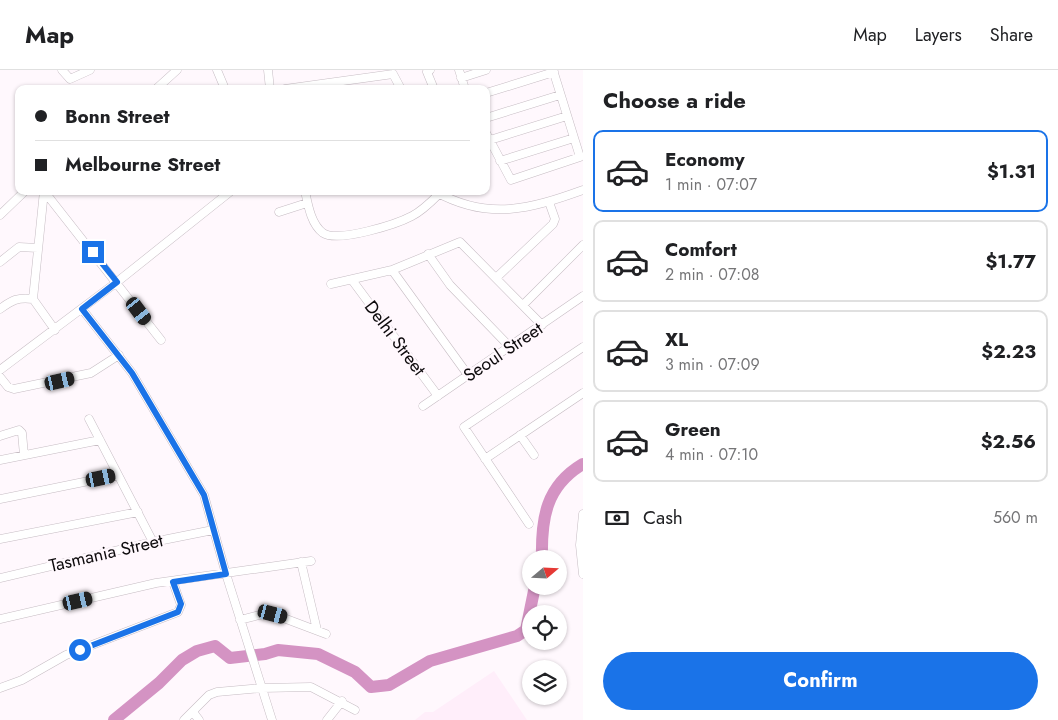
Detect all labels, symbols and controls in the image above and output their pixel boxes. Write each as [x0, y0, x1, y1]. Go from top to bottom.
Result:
text: Map [25, 17, 74, 52]
text: Map [853, 22, 887, 48]
text: Layers [915, 22, 962, 48]
text: Share [990, 22, 1033, 48]
text: Choose a ride [603, 84, 746, 116]
text: Bonn Street [65, 103, 170, 130]
text: Economy [665, 146, 745, 173]
icon: car [605, 149, 650, 194]
text: Melbourne Street [65, 151, 220, 178]
text: $1.31 [987, 158, 1036, 185]
text: 1 min · 07:07 [665, 173, 757, 196]
text: Comfort [665, 236, 737, 263]
icon: car [605, 239, 650, 284]
route end [82, 241, 104, 263]
text: $1.77 [985, 248, 1036, 275]
text: 2 min · 07:08 [665, 263, 759, 286]
car [123, 295, 154, 327]
street label: Delhi Street [358, 295, 432, 382]
street label: Seoul Street [458, 315, 549, 388]
text: XL [665, 326, 688, 353]
icon: car [605, 329, 650, 374]
text: $2.23 [981, 338, 1036, 365]
text: 3 min · 07:09 [665, 353, 760, 376]
car [43, 370, 76, 392]
text: Green [665, 416, 721, 443]
icon: car [605, 419, 650, 464]
text: $2.56 [981, 428, 1036, 455]
text: 4 min · 07:10 [665, 443, 758, 466]
car [84, 468, 117, 488]
icon: cash [603, 504, 631, 532]
text: Cash [643, 504, 683, 531]
text: 560 m [993, 506, 1038, 529]
street label: Tasmania Street [46, 527, 166, 579]
north arrow [522, 550, 568, 595]
map controls [522, 550, 567, 705]
car [61, 590, 94, 612]
car [256, 603, 289, 625]
button: locate [522, 605, 567, 650]
route start [69, 639, 91, 661]
button: Confirm [603, 652, 1038, 710]
button: layers [522, 660, 567, 705]

